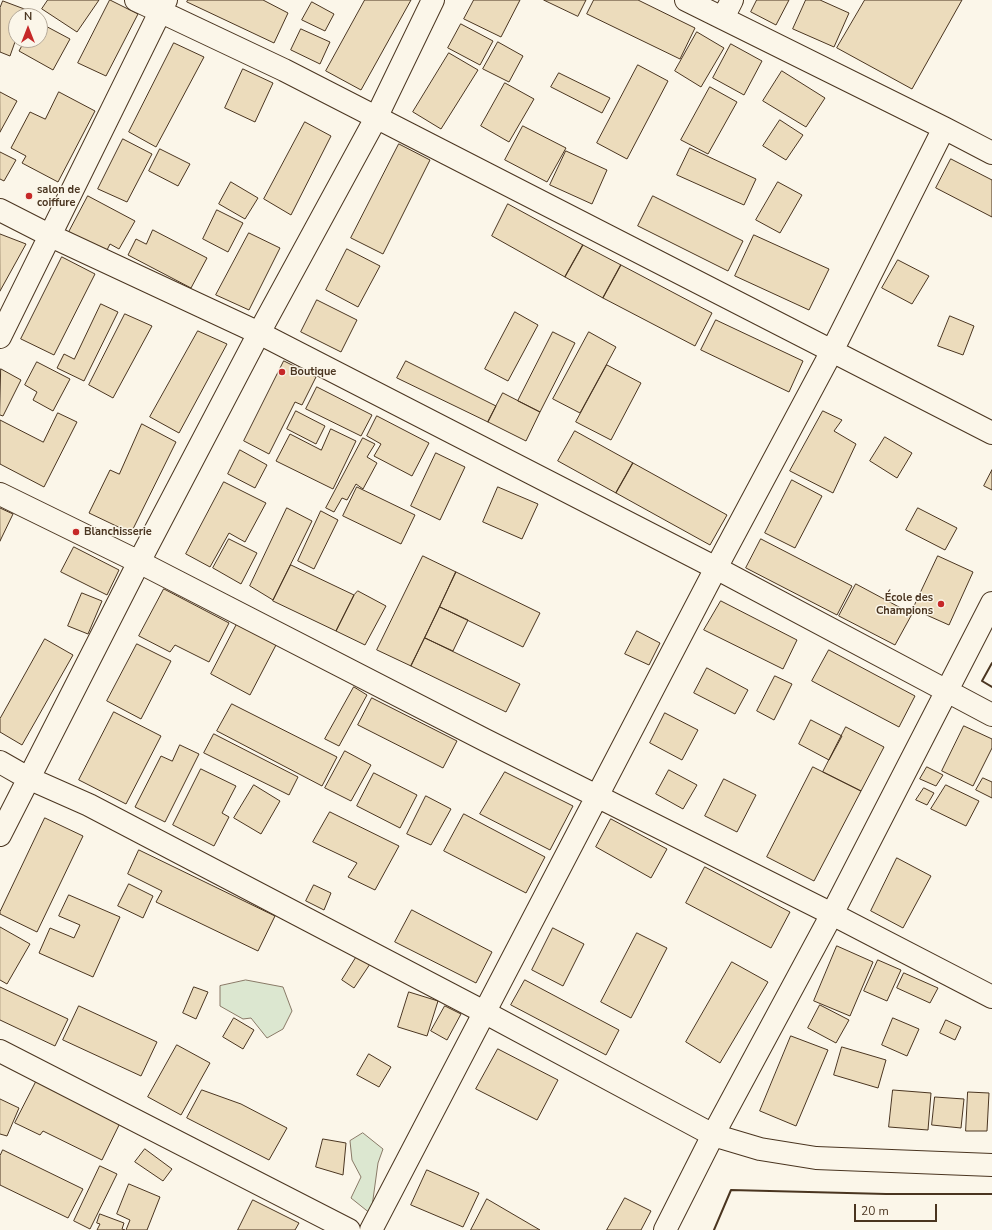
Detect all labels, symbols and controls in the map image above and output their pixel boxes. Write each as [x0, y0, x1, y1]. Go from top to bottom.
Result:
north arrow [8, 8, 48, 48]
text: N [24, 9, 32, 24]
place label: salon de coiffure [37, 183, 80, 209]
marker: salon de coiffure [24, 191, 34, 201]
place label: Boutique [290, 365, 336, 379]
marker: Boutique [277, 367, 287, 377]
place label: Blanchisserie [84, 525, 152, 539]
marker: Blanchisserie [71, 527, 81, 537]
place label: École des Champions [876, 591, 933, 617]
marker: École des Champions [936, 599, 946, 609]
scale bar [856, 1196, 939, 1222]
text: 20 m [861, 1203, 889, 1219]

